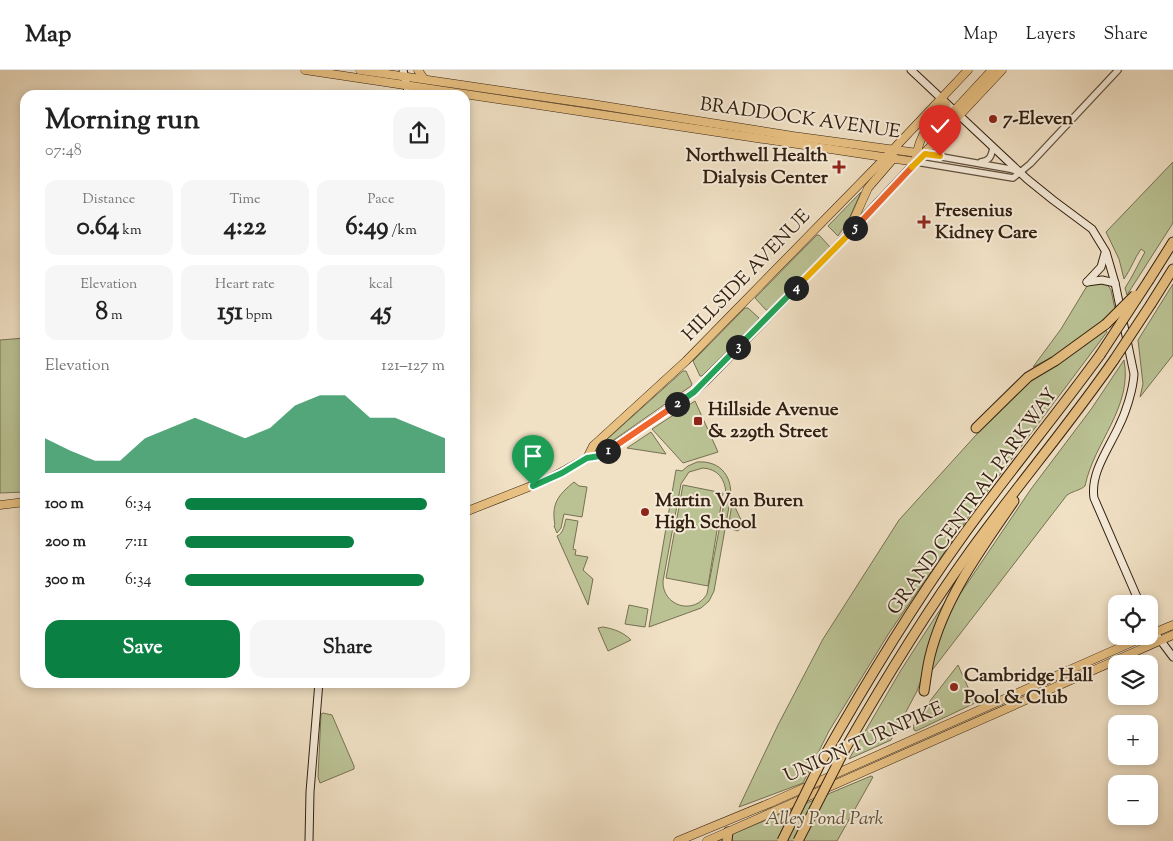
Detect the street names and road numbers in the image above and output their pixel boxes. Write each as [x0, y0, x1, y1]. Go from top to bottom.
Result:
street label: BRADDOCK AVENUE [698, 92, 902, 147]
street label: HILLSIDE AVENUE [677, 204, 818, 348]
street label: GRAND CENTRAL PARKWAY [881, 383, 1065, 621]
street label: UNION TURNPIKE [780, 696, 948, 790]

